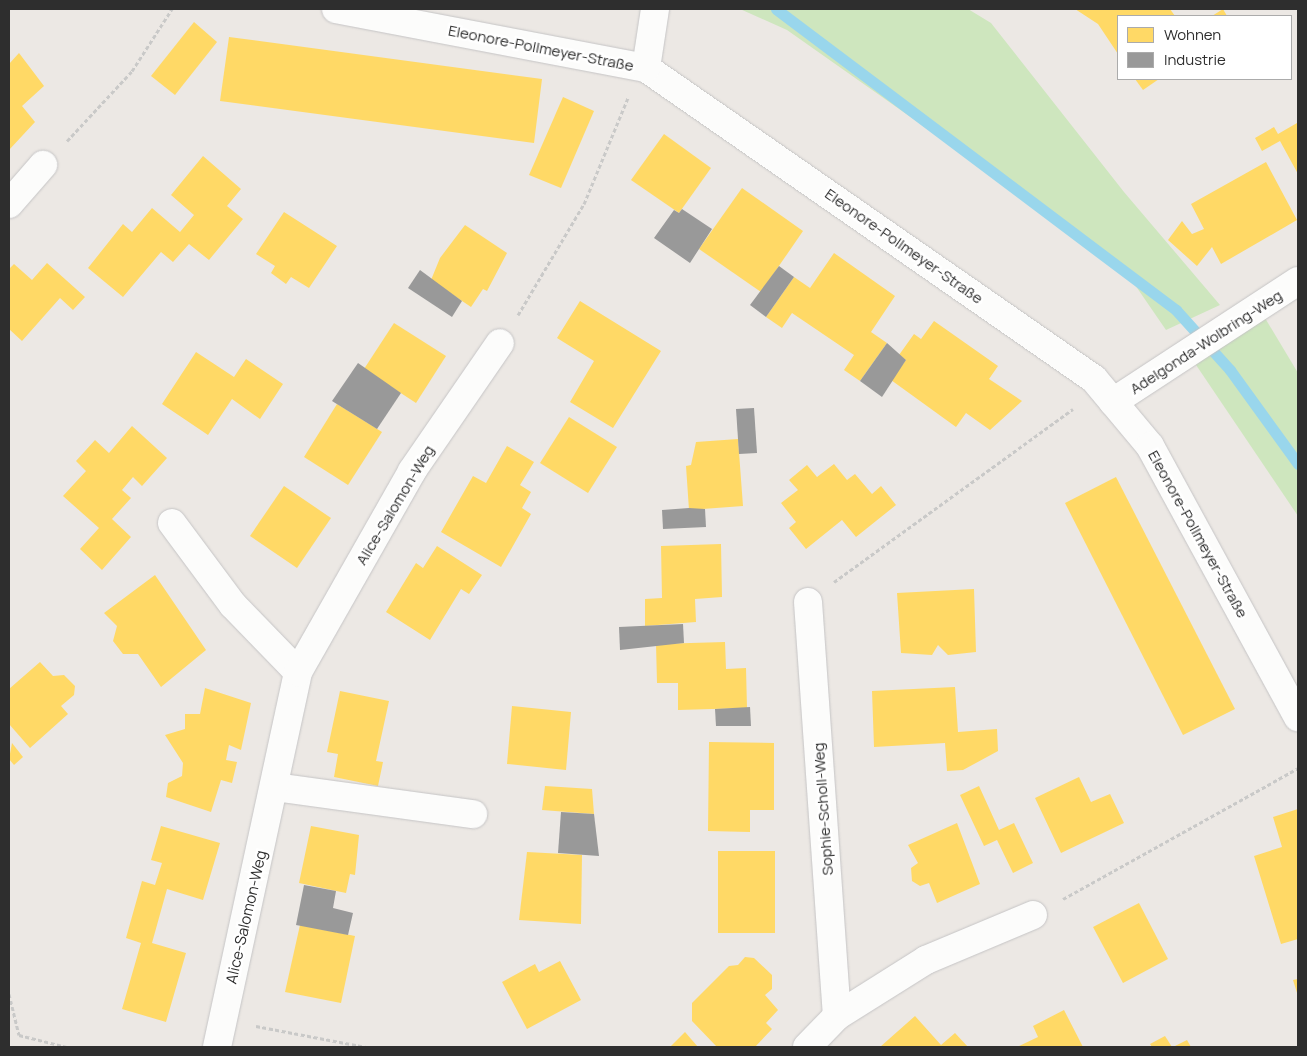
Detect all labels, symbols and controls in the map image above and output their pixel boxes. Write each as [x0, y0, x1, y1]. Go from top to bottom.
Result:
legend [1117, 15, 1292, 80]
street label: Eleonore-Pollmeyer-Straße [447, 21, 635, 75]
text: Wohnen [1164, 24, 1221, 45]
text: Industrie [1164, 49, 1226, 70]
street label: Eleonore-Pollmeyer-Straße [822, 185, 986, 307]
street label: Adelgonda-Wolbring-Weg [1127, 286, 1285, 398]
street label: Alice-Salomon-Weg [352, 442, 438, 568]
street label: Eleonore-Pollmeyer-Straße [1144, 447, 1252, 621]
street label: Sophie-Scholl-Weg [809, 742, 837, 876]
street label: Alice-Salomon-Weg [222, 848, 270, 986]

